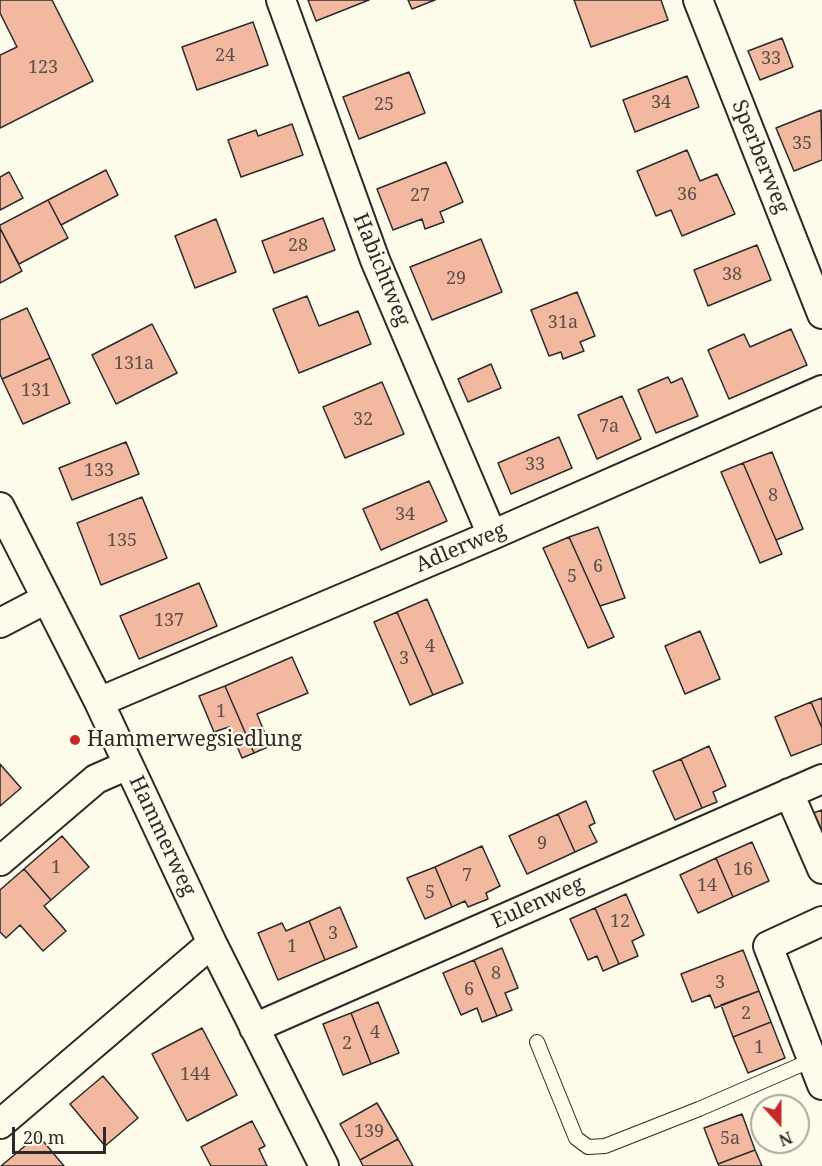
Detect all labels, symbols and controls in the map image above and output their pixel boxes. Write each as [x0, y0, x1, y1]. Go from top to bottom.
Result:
house number: 24 [215, 45, 235, 67]
house number: 33 [761, 48, 781, 70]
house number: 123 [28, 57, 58, 79]
house number: 34 [651, 92, 671, 114]
house number: 25 [374, 94, 394, 116]
street label: Sperberweg [726, 97, 794, 217]
house number: 35 [792, 133, 812, 155]
house number: 36 [677, 184, 697, 206]
house number: 27 [410, 185, 430, 207]
street label: Habichtweg [347, 210, 415, 330]
house number: 28 [288, 235, 308, 257]
house number: 38 [722, 264, 742, 286]
house number: 29 [446, 268, 466, 290]
house number: 31a [548, 312, 578, 334]
house number: 131a [114, 353, 154, 375]
house number: 131 [21, 380, 51, 402]
house number: 32 [353, 409, 373, 431]
house number: 7a [599, 416, 619, 438]
house number: 33 [525, 454, 545, 476]
house number: 133 [84, 460, 114, 482]
house number: 8 [768, 485, 778, 507]
house number: 34 [395, 504, 415, 526]
street label: Adlerweg [412, 518, 510, 578]
house number: 135 [107, 530, 137, 552]
house number: 6 [593, 556, 603, 578]
house number: 5 [567, 566, 577, 588]
house number: 137 [154, 610, 184, 632]
house number: 4 [425, 636, 435, 658]
house number: 3 [399, 648, 409, 670]
house number: 1 [216, 701, 226, 723]
place label: Hammerwegsiedlung [87, 727, 302, 753]
marker: Hammerwegsiedlung [68, 733, 82, 747]
street label: Hammerweg [123, 772, 201, 900]
house number: 9 [537, 833, 547, 855]
house number: 1 [51, 857, 61, 879]
house number: 16 [733, 859, 753, 881]
house number: 7 [462, 865, 472, 887]
street label: Eulenweg [488, 871, 588, 935]
house number: 14 [697, 875, 717, 897]
house number: 5 [425, 882, 435, 904]
house number: 12 [610, 911, 630, 933]
house number: 3 [328, 923, 338, 945]
house number: 1 [287, 936, 297, 958]
house number: 8 [491, 963, 501, 985]
house number: 3 [715, 972, 725, 994]
house number: 6 [464, 979, 474, 1001]
house number: 2 [741, 1003, 751, 1025]
house number: 4 [370, 1022, 380, 1044]
house number: 2 [342, 1033, 352, 1055]
house number: 1 [754, 1037, 764, 1059]
house number: 144 [180, 1064, 210, 1086]
north arrow [750, 1094, 810, 1154]
scale bar [15, 1115, 110, 1153]
house number: 139 [354, 1121, 384, 1143]
text: 20 m [23, 1125, 65, 1149]
text: N [776, 1126, 796, 1151]
house number: 5a [720, 1128, 740, 1150]

